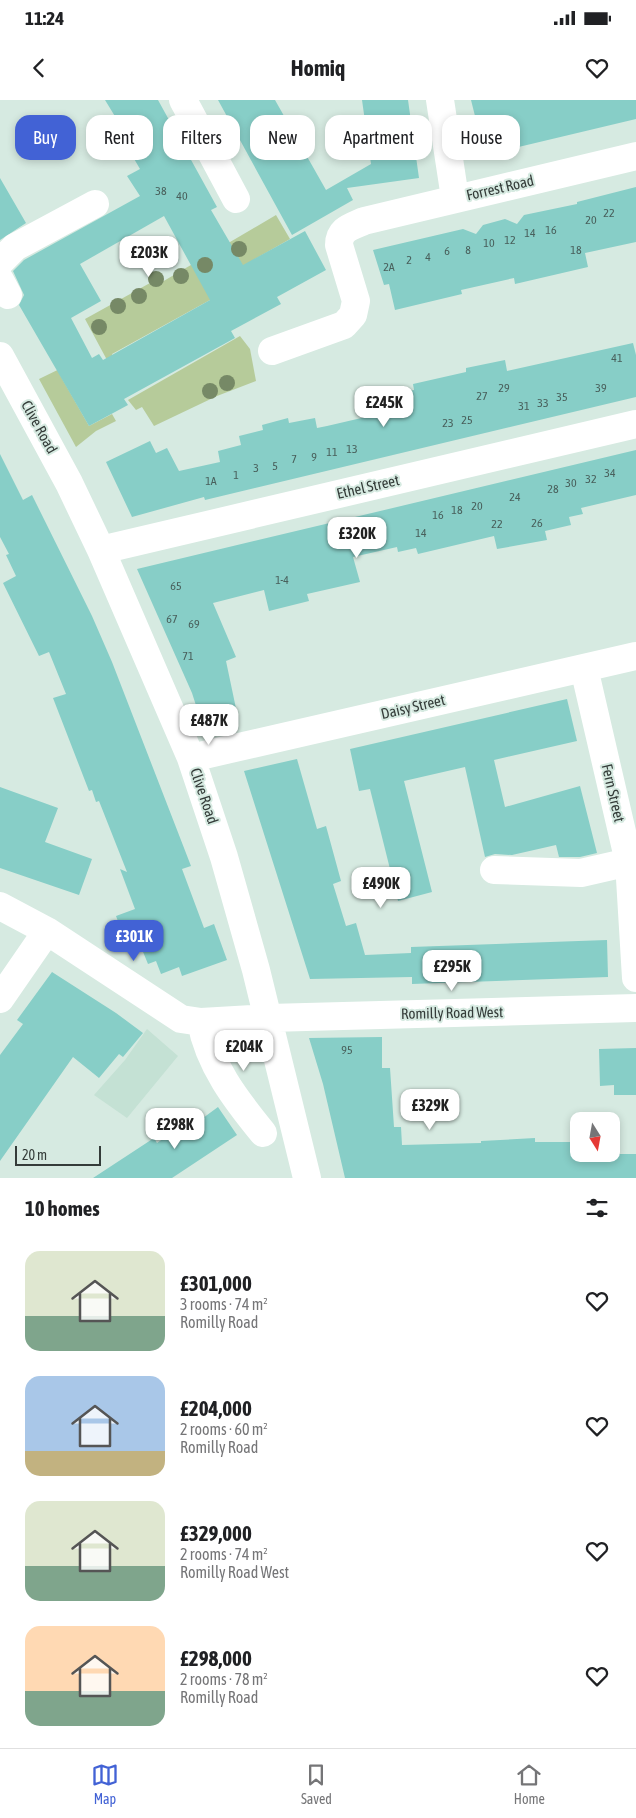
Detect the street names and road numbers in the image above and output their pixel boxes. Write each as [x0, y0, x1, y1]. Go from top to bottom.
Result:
street label: Forrest Road [464, 171, 535, 204]
street label: Clive Road [18, 397, 61, 456]
street label: Ethel Street [335, 471, 401, 502]
street label: Daisy Street [379, 691, 447, 722]
street label: Fern Street [599, 762, 628, 824]
street label: Clive Road [187, 766, 222, 826]
street label: Romilly Road West [401, 1003, 503, 1022]

